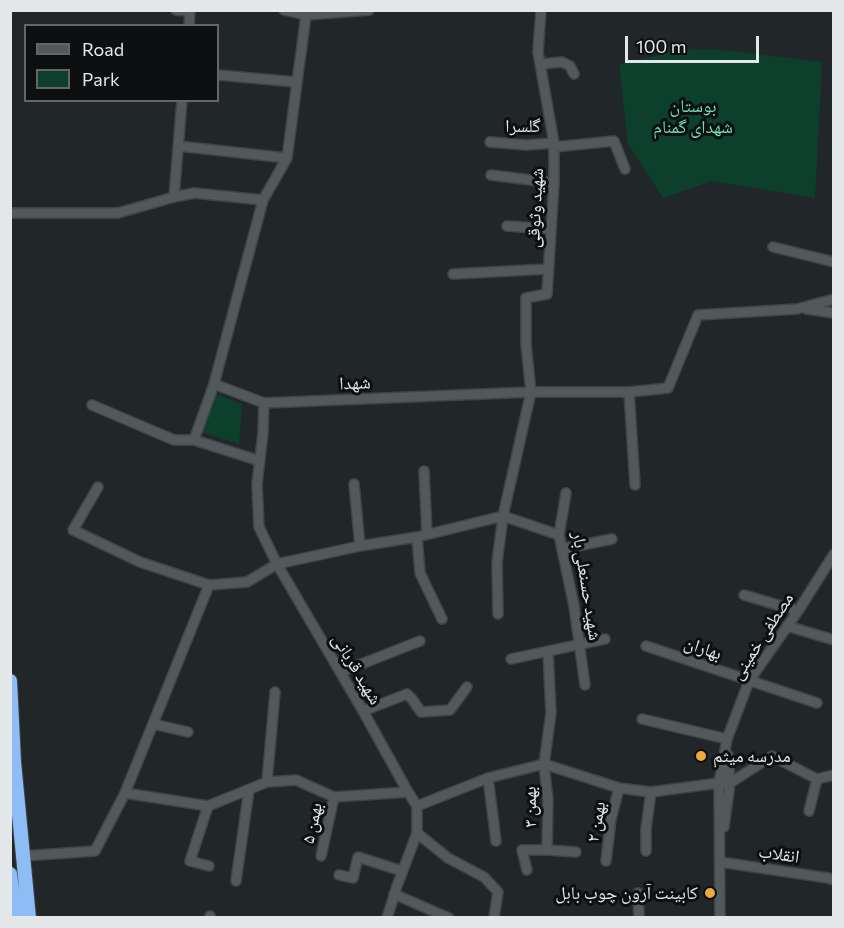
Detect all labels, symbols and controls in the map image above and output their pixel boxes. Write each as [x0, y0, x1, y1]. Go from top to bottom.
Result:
legend [24, 24, 219, 102]
scale bar [628, 24, 762, 62]
text: 100 m [636, 35, 686, 57]
text: Road [82, 38, 124, 60]
text: Park [82, 68, 120, 90]
park label: بوستان شهدای گمنام [653, 95, 733, 138]
street label: گلسرا [505, 115, 541, 137]
street label: شهید وثوقی [522, 167, 548, 249]
street label: شهدا [339, 372, 371, 394]
street label: شهید حسنعلی بار [568, 530, 606, 642]
street label: مصطفی خمینی [726, 588, 798, 684]
street label: شهید قربانی [327, 630, 387, 708]
street label: بهاران [681, 632, 725, 664]
place label: مدرسه میثم [713, 745, 791, 767]
marker: مدرسه میثم [694, 749, 708, 763]
street label: بهمن ۳ [519, 786, 541, 828]
street label: بهمن ۲ [582, 800, 610, 844]
street label: بهمن ۵ [297, 801, 327, 845]
street label: انقلاب [757, 840, 801, 868]
place label: کابینت آرون چوب بابل [555, 882, 698, 904]
marker: کابینت آرون چوب بابل [703, 886, 717, 900]

